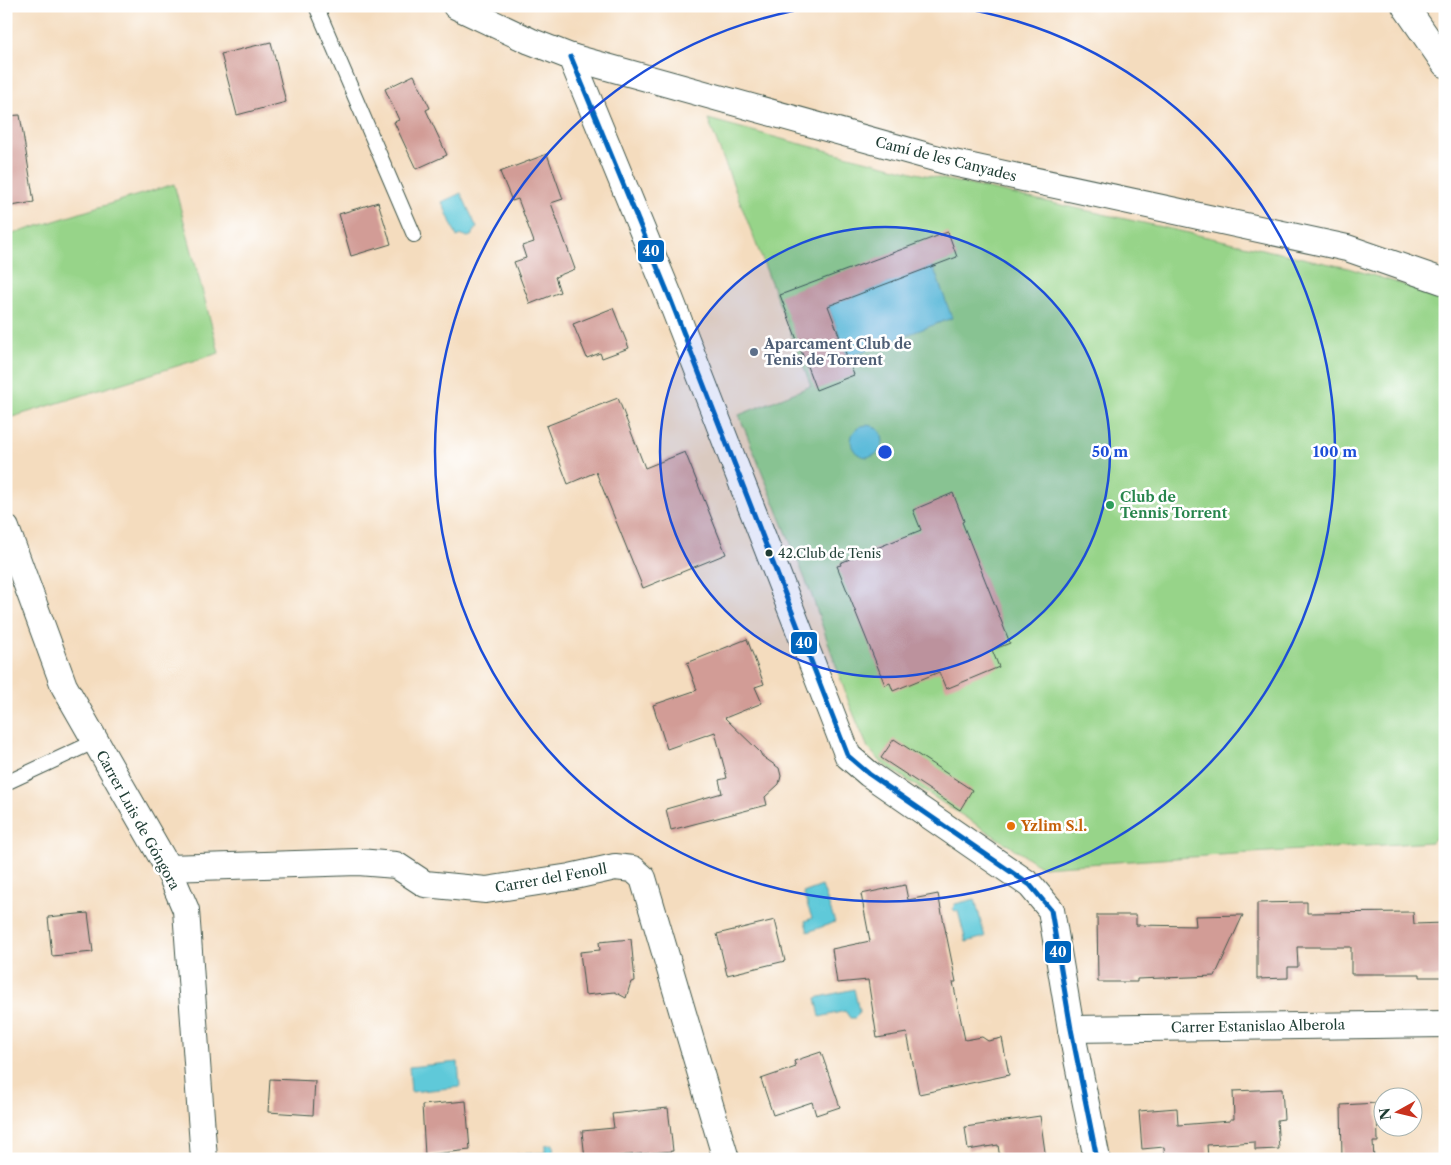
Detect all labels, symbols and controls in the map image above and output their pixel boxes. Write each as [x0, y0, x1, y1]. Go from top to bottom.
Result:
street label: Camí de les Canyades [873, 133, 1019, 185]
line badge: 40 [637, 239, 665, 263]
text: 40 [642, 242, 660, 260]
place label: Aparcament Club de Tenis de Torrent [763, 335, 912, 369]
marker: Aparcament Club de Tenis de Torrent [748, 346, 760, 358]
text: 50 m [1092, 442, 1128, 461]
text: 100 m [1313, 442, 1357, 461]
centre of rings [876, 443, 894, 461]
place label: Club de Tennis Torrent [1120, 488, 1228, 522]
marker: Club de Tennis Torrent [1104, 499, 1116, 511]
place label: 42.Club de Tenis [778, 545, 881, 561]
marker: 42.Club de Tenis [764, 548, 774, 558]
line badge: 40 [790, 631, 818, 655]
text: 40 [795, 634, 813, 652]
street label: Carrer Luis de Góngora [92, 747, 184, 893]
place label: Yzlim S.l. [1020, 817, 1087, 835]
marker: Yzlim S.l. [1005, 820, 1017, 832]
street label: Carrer del Fenoll [494, 859, 608, 897]
line badge: 40 [1044, 940, 1072, 964]
text: 40 [1049, 943, 1067, 961]
street label: Carrer Estanislao Alberola [1171, 1015, 1346, 1037]
north arrow [1374, 1088, 1424, 1138]
text: N [1375, 1107, 1395, 1121]

